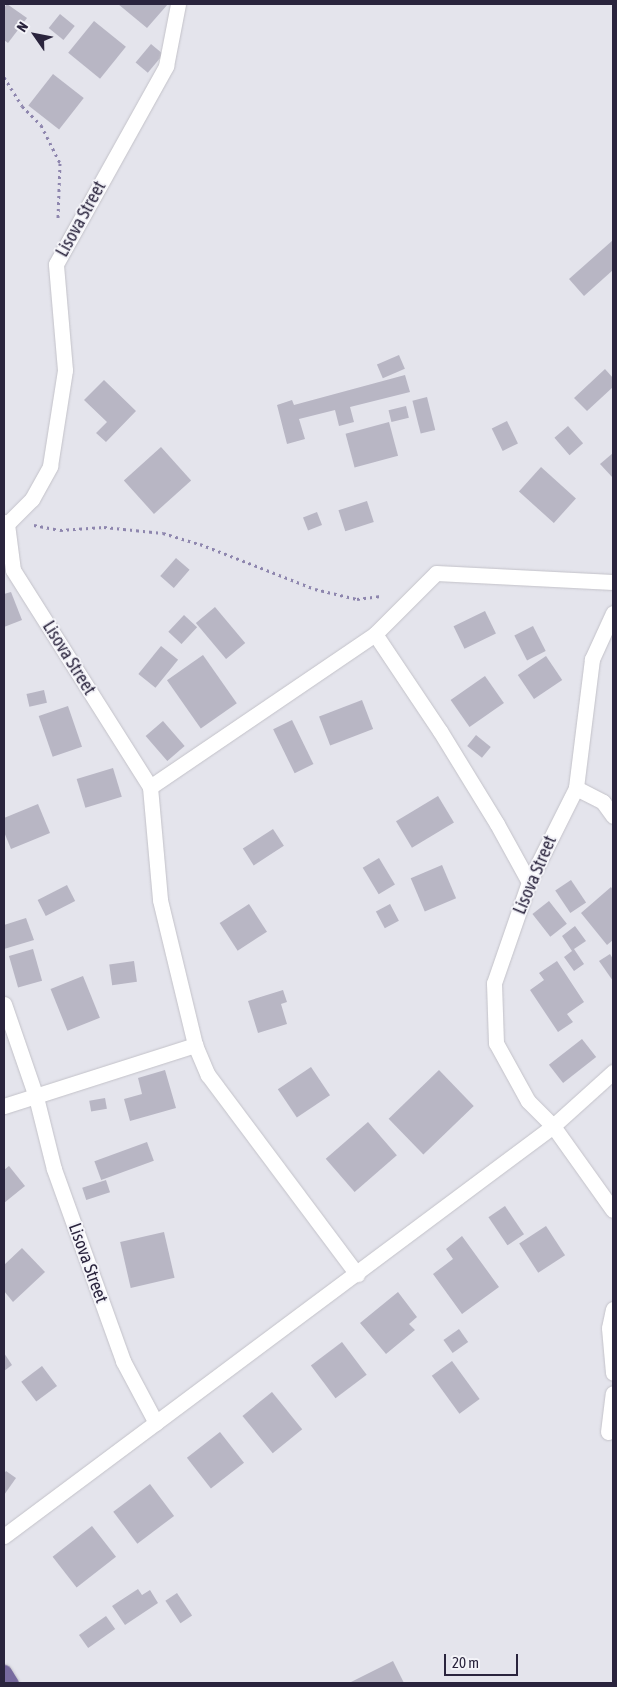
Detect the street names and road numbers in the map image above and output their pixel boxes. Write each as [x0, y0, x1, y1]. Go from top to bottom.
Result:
street label: Lisova Street [51, 177, 111, 261]
street label: Lisova Street [38, 617, 100, 699]
street label: Lisova Street [509, 832, 561, 918]
street label: Lisova Street [64, 1220, 112, 1306]

